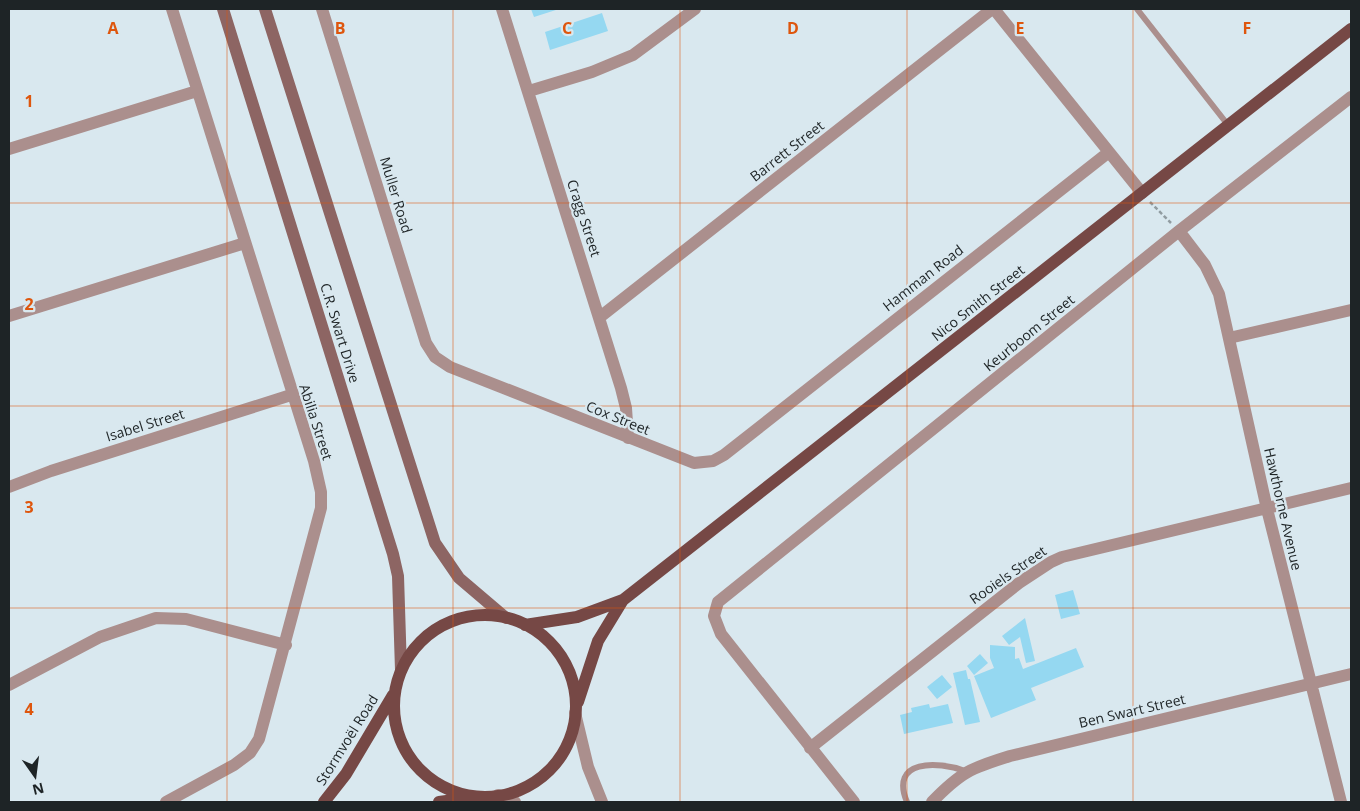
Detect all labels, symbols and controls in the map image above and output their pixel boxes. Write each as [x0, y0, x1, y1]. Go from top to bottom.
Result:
text: A [107, 17, 119, 39]
text: B [335, 17, 345, 39]
text: C [562, 17, 572, 39]
text: D [787, 17, 799, 39]
text: E [1016, 17, 1025, 39]
text: F [1243, 17, 1251, 39]
text: 1 [24, 90, 34, 112]
street label: Barrett Street [746, 116, 828, 185]
street label: Muller Road [376, 154, 417, 235]
street label: Cragg Street [563, 177, 606, 259]
street label: Hamman Road [878, 240, 967, 315]
street label: Nico Smith Street [927, 260, 1028, 345]
street label: C.R. Swart Drive [316, 281, 365, 385]
street label: Keurboom Street [979, 290, 1078, 375]
text: 2 [24, 293, 34, 315]
street label: Abilia Street [295, 382, 338, 462]
street label: Cox Street [583, 396, 653, 439]
street label: Isabel Street [103, 404, 186, 445]
street label: Hawthorne Avenue [1260, 446, 1307, 572]
text: 3 [24, 496, 34, 518]
street label: Rooiels Street [965, 541, 1050, 608]
street label: Ben Swart Street [1077, 689, 1187, 732]
street label: Stormvoël Road [311, 691, 382, 789]
text: 4 [24, 698, 34, 720]
north arrow [10, 751, 60, 801]
text: N [30, 779, 46, 800]

